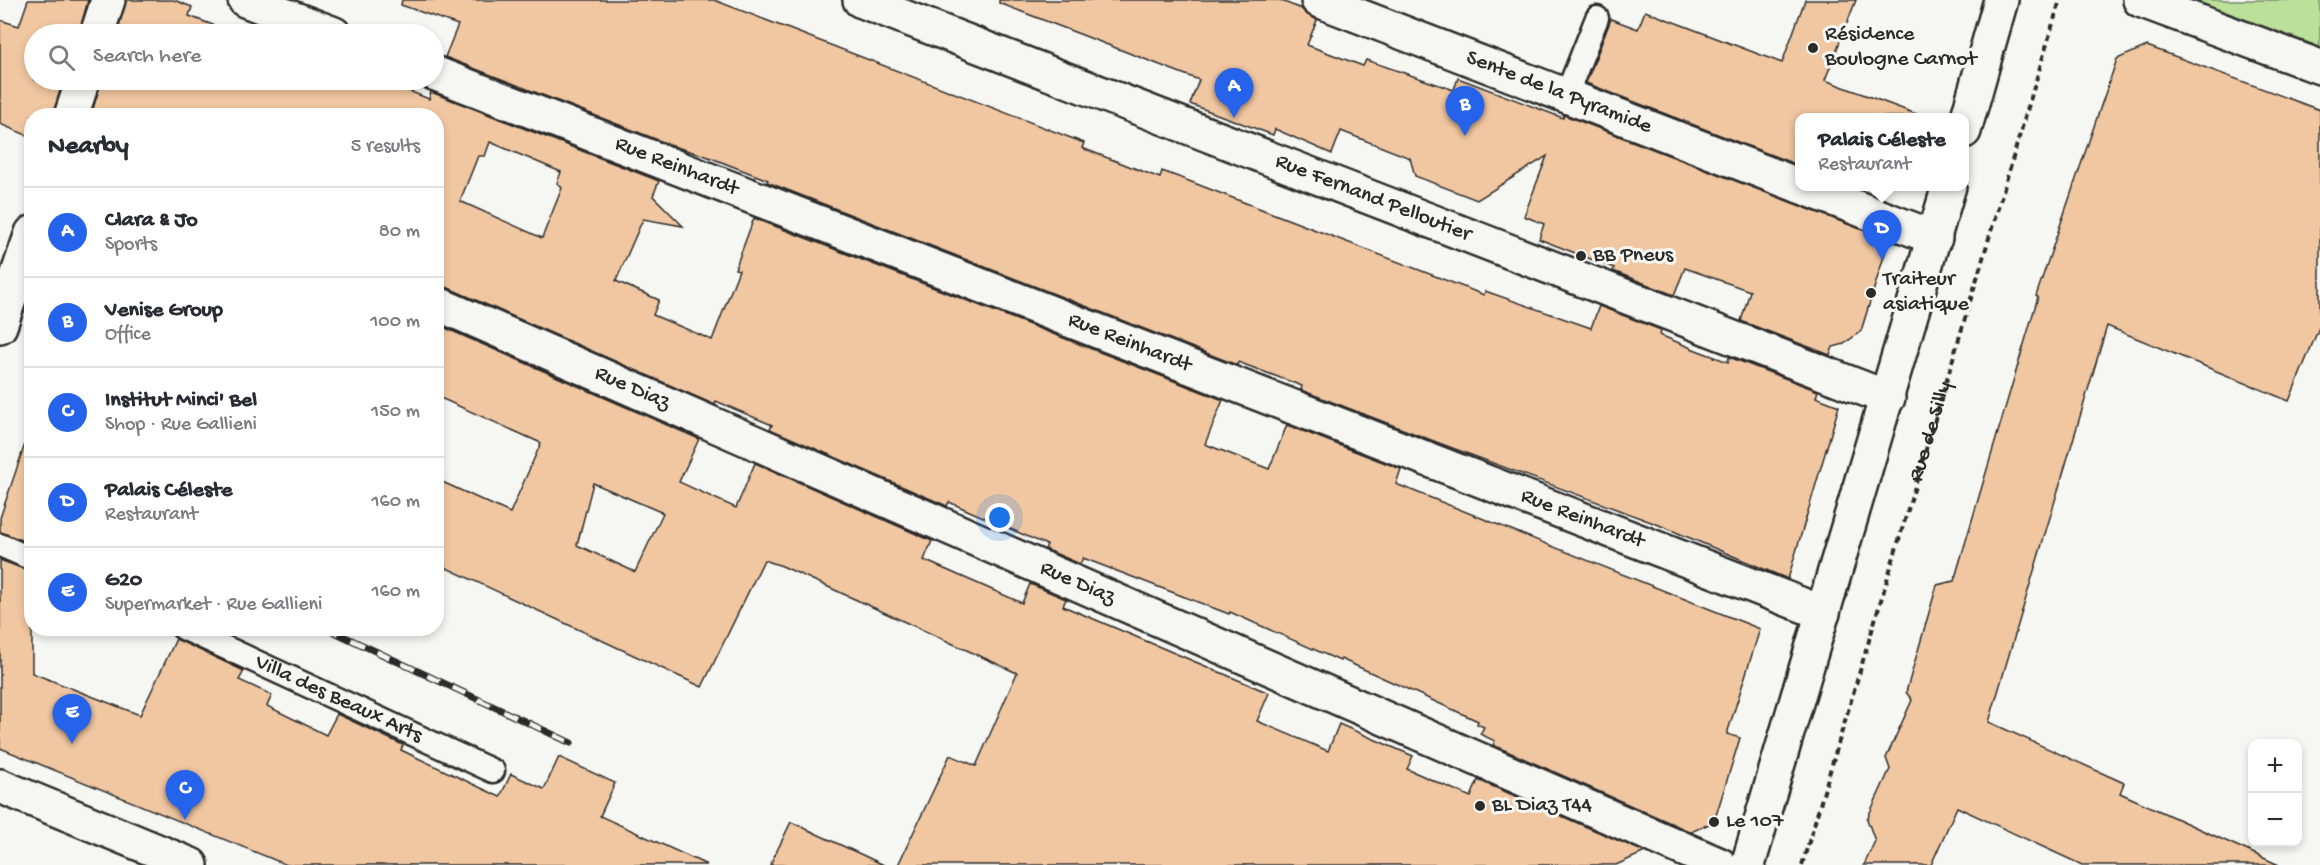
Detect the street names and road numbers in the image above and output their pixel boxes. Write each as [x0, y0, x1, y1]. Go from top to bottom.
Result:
street label: Sente de la Pyramide [1462, 45, 1656, 141]
street label: Rue Reinhardt [611, 131, 744, 204]
street label: Rue Fernand Pelloutier [1271, 149, 1477, 249]
street label: Rue Reinhardt [1064, 308, 1197, 380]
street label: Rue Diaz [590, 361, 675, 417]
street label: Rue de Silly [1904, 378, 1958, 485]
street label: Rue Reinhardt [1517, 484, 1650, 556]
street label: Rue Diaz [1036, 556, 1120, 612]
street label: Villa des Beaux Arts [249, 649, 427, 750]

